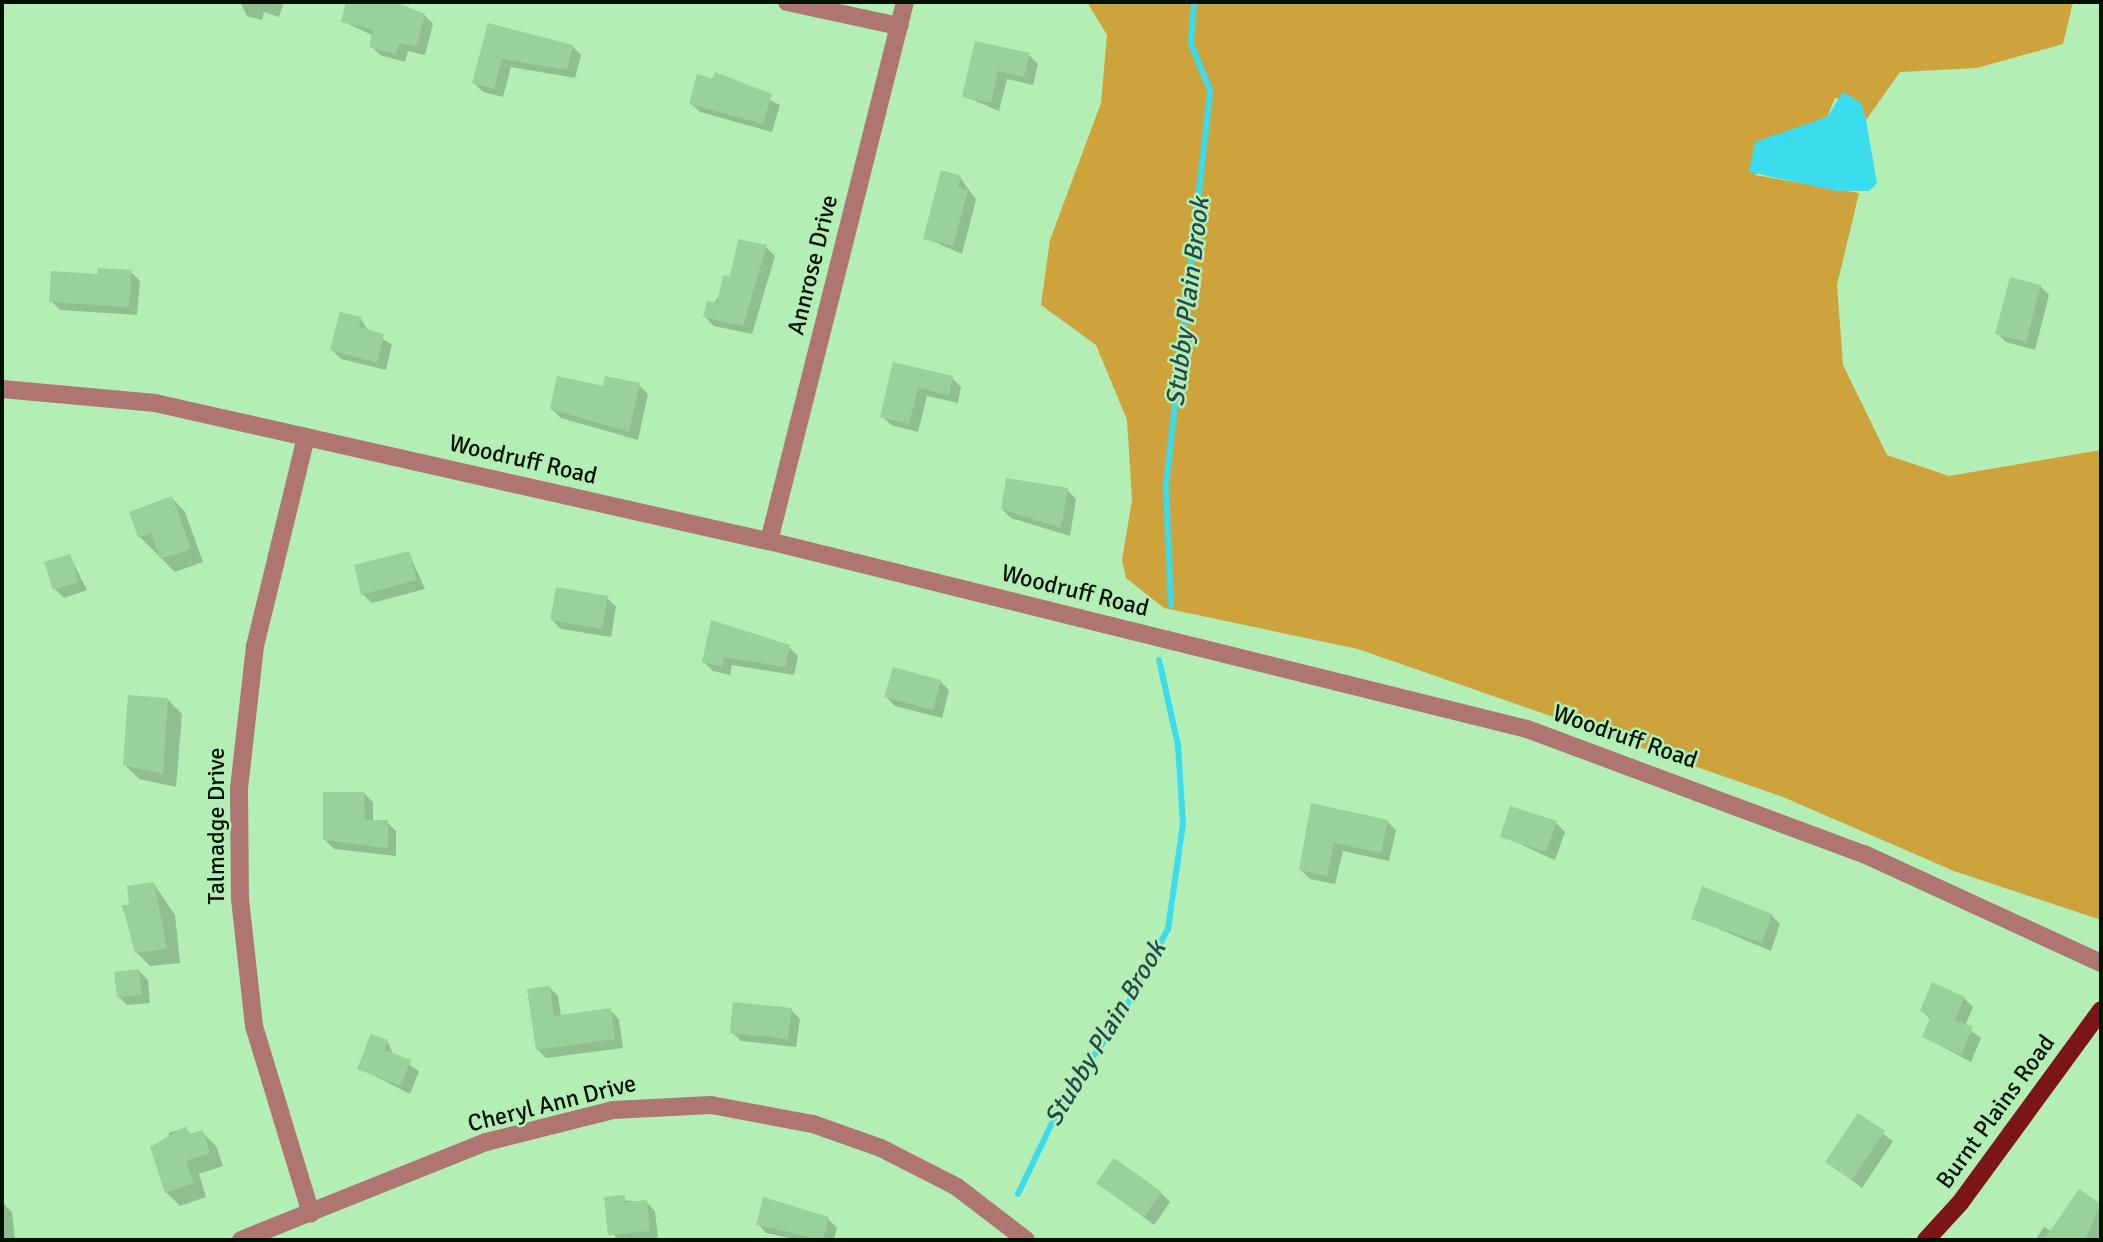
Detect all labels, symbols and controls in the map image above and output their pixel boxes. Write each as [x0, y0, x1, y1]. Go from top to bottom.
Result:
street label: Annrose Drive [782, 192, 844, 338]
water label: Stubby Plain Brook [1161, 196, 1217, 408]
street label: Woodruff Road [446, 429, 600, 491]
street label: Woodruff Road [998, 559, 1152, 623]
street label: Woodruff Road [1549, 699, 1701, 775]
street label: Talmadge Drive [203, 748, 231, 904]
water label: Stubby Plain Brook [1039, 936, 1173, 1132]
street label: Burnt Plains Road [1931, 1030, 2061, 1194]
street label: Cheryl Ann Drive [465, 1069, 639, 1139]

